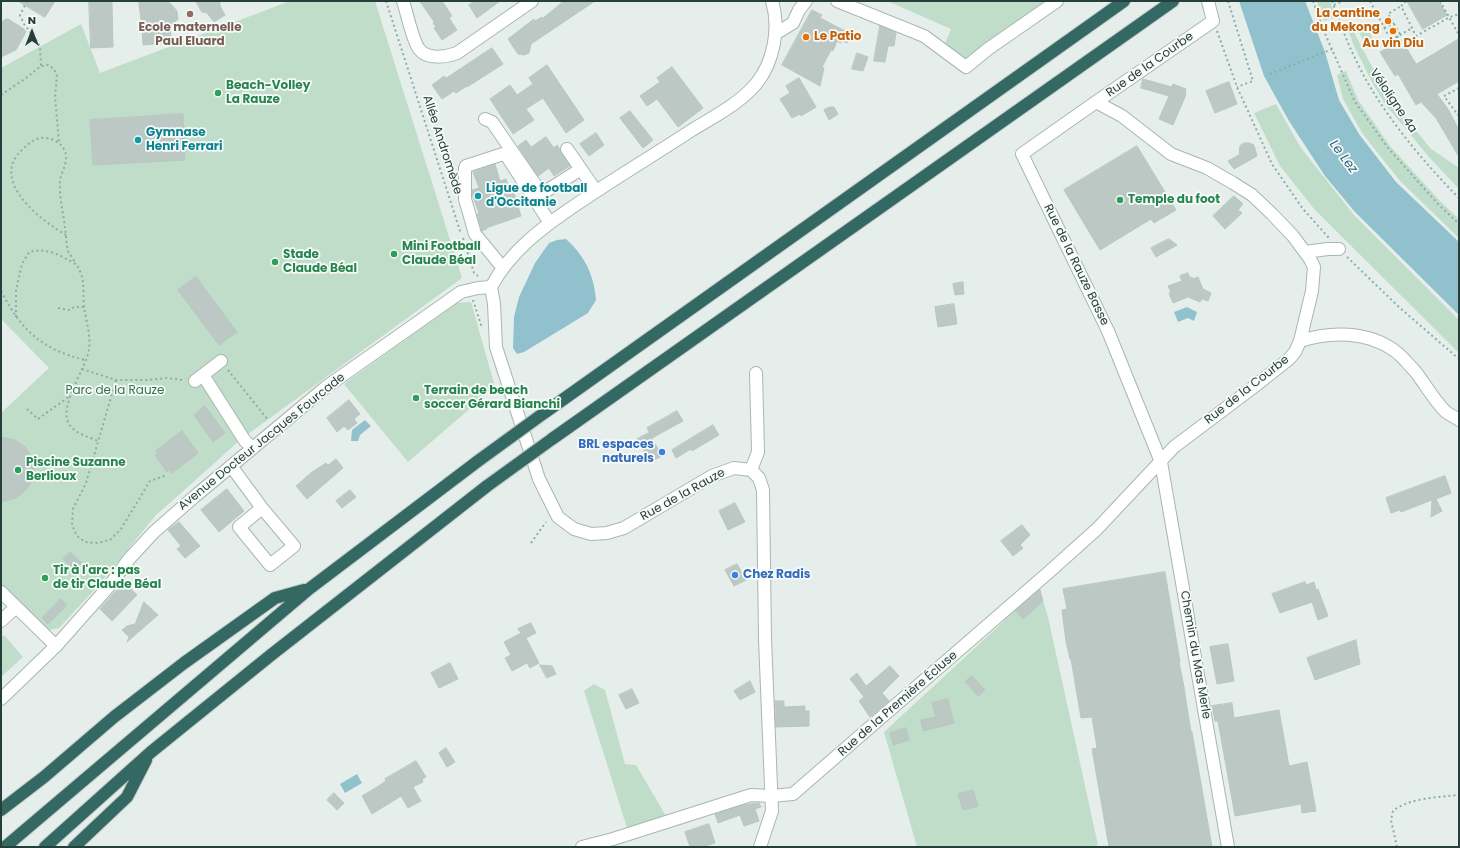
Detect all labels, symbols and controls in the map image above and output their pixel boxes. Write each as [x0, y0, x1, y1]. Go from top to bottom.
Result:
place label: La cantine du Mekong [1312, 7, 1380, 35]
marker: Ecole maternelle Paul Eluard [185, 9, 195, 19]
north arrow [12, 12, 52, 52]
text: N [28, 12, 36, 28]
marker: La cantine du Mekong [1383, 16, 1393, 26]
place label: Ecole maternelle Paul Eluard [138, 21, 242, 49]
marker: Au vin Diu [1388, 26, 1398, 36]
street label: Rue de la Courbe [1104, 29, 1196, 101]
place label: Le Patio [814, 30, 861, 44]
marker: Le Patio [801, 32, 811, 42]
place label: Au vin Diu [1362, 37, 1424, 51]
street label: Véloligne 4a [1366, 66, 1420, 136]
place label: Beach-Volley La Rauze [226, 79, 310, 107]
marker: Beach-Volley La Rauze [213, 88, 223, 98]
street label: Allée Andromède [419, 94, 465, 196]
place label: Gymnase Henri Ferrari [146, 126, 223, 154]
marker: Gymnase Henri Ferrari [133, 135, 143, 145]
water label: Le Lez [1326, 137, 1360, 177]
place label: Ligue de football d'Occitanie [486, 182, 587, 210]
marker: Ligue de football d'Occitanie [473, 191, 483, 201]
place label: Temple du foot [1128, 193, 1220, 207]
marker: Temple du foot [1115, 195, 1125, 205]
street label: Rue de la Rauze Basse [1040, 202, 1112, 328]
place label: Mini Football Claude Béal [402, 240, 481, 268]
place label: Stade Claude Béal [283, 248, 357, 276]
marker: Mini Football Claude Béal [389, 249, 399, 259]
marker: Stade Claude Béal [270, 257, 280, 267]
street label: Rue de la Courbe [1202, 353, 1292, 427]
street label: Avenue Docteur Jacques Fourcade [176, 370, 348, 514]
park label: Parc de la Rauze [65, 384, 165, 398]
place label: Terrain de beach soccer Gérard Bianchi [424, 384, 560, 412]
marker: Terrain de beach soccer Gérard Bianchi [411, 393, 421, 403]
place label: BRL espaces naturels [578, 438, 654, 466]
marker: BRL espaces naturels [657, 447, 667, 457]
place label: Piscine Suzanne Berlioux [26, 456, 126, 484]
marker: Piscine Suzanne Berlioux [13, 465, 23, 475]
street label: Rue de la Rauze [638, 466, 728, 524]
place label: Tir à l'arc : pas de tir Claude Béal [53, 564, 161, 592]
place label: Chez Radis [743, 568, 810, 582]
marker: Chez Radis [730, 570, 740, 580]
marker: Tir à l'arc : pas de tir Claude Béal [40, 573, 50, 583]
street label: Chemin du Mas Merle [1177, 590, 1213, 720]
street label: Rue de la Première Écluse [835, 648, 961, 760]

